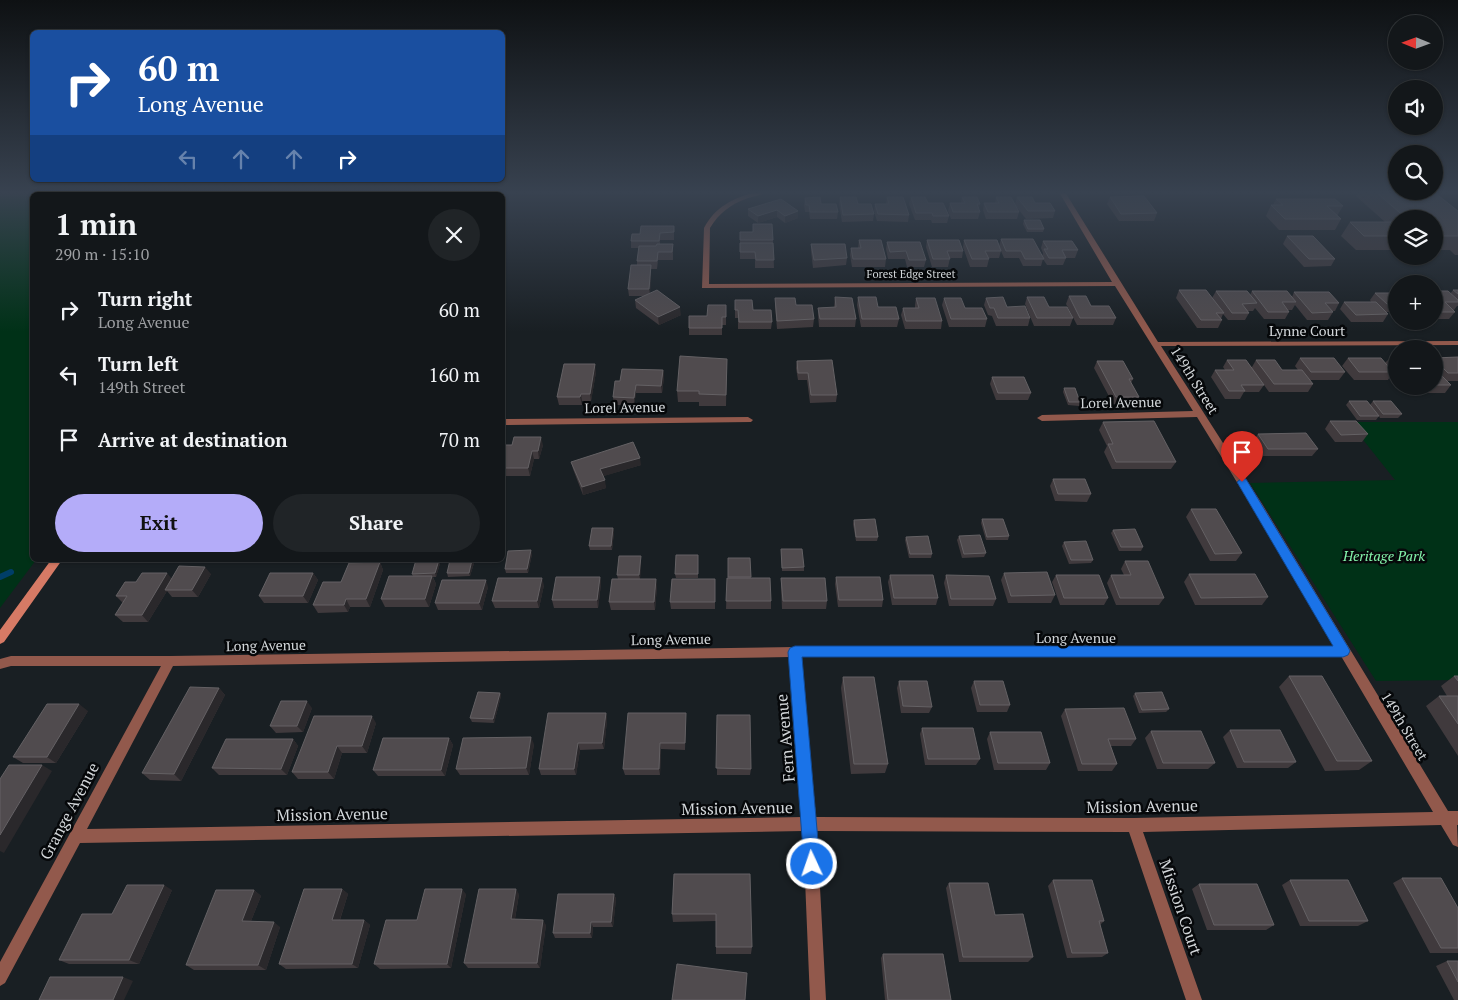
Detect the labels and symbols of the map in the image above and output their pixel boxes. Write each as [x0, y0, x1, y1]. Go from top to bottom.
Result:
north arrow [1388, 15, 1442, 70]
street label: Forest Edge Street [866, 267, 956, 281]
street label: Lynne Court [1269, 321, 1346, 340]
street label: 149th Street [1167, 343, 1224, 418]
street label: Lorel Avenue [1080, 392, 1162, 412]
street label: Lorel Avenue [584, 397, 666, 417]
pin [1221, 431, 1263, 482]
park label: Heritage Park [1342, 546, 1425, 565]
street label: Long Avenue [1036, 628, 1116, 647]
street label: Long Avenue [631, 629, 711, 649]
street label: Long Avenue [226, 635, 306, 655]
street label: 149th Street [1377, 688, 1433, 764]
street label: Fern Avenue [770, 693, 800, 783]
street label: Grange Avenue [34, 759, 104, 863]
street label: Mission Avenue [1086, 794, 1198, 818]
street label: Mission Avenue [681, 796, 793, 820]
street label: Mission Avenue [276, 802, 388, 826]
position arrow [785, 837, 837, 889]
street label: Mission Court [1154, 856, 1208, 958]

